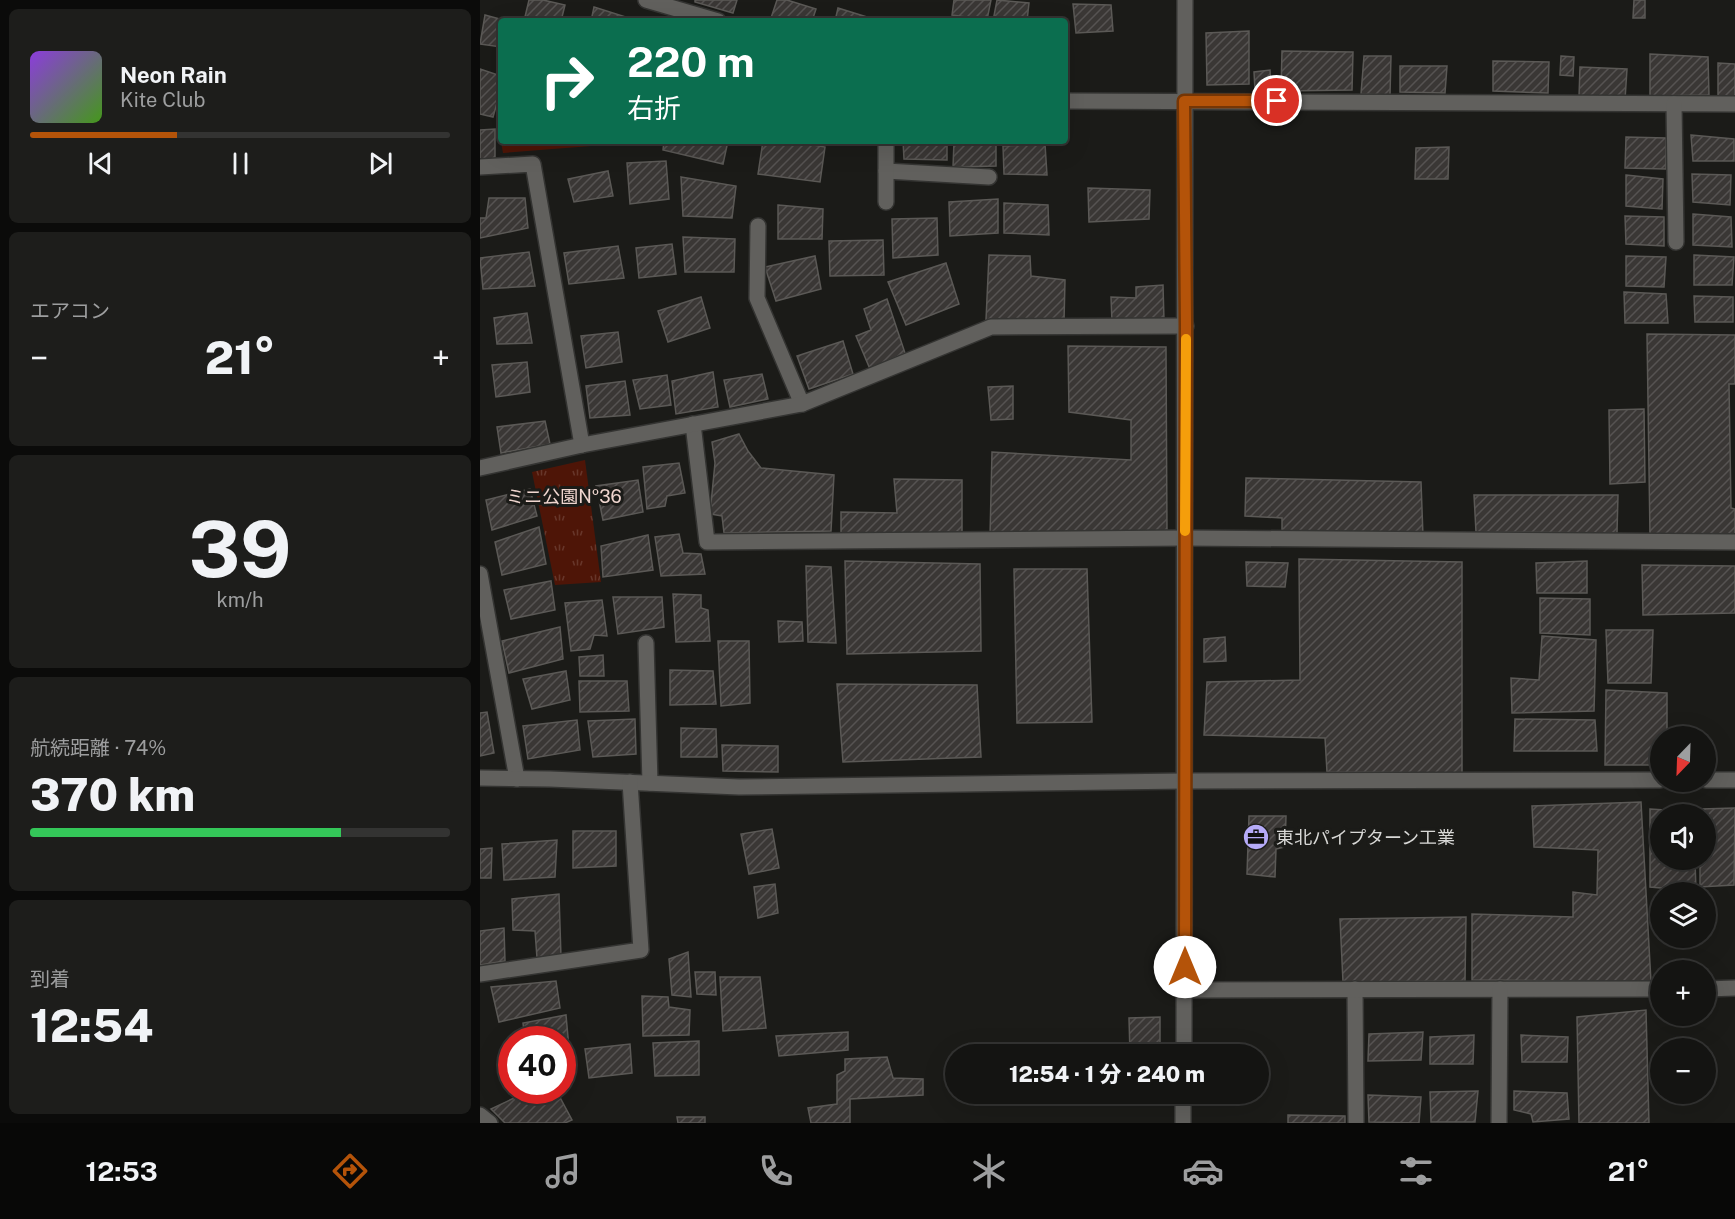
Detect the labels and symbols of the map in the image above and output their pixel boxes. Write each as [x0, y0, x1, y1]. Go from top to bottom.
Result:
pin [1251, 75, 1302, 126]
park label: ミニ公園№36 [506, 486, 622, 507]
north arrow [1650, 726, 1716, 792]
office icon: 東北パイプターン工業 [1241, 822, 1271, 852]
place label: 東北パイプターン工業 [1276, 827, 1455, 848]
position arrow [1153, 935, 1217, 999]
speed limit sign: 40 [498, 1026, 576, 1104]

